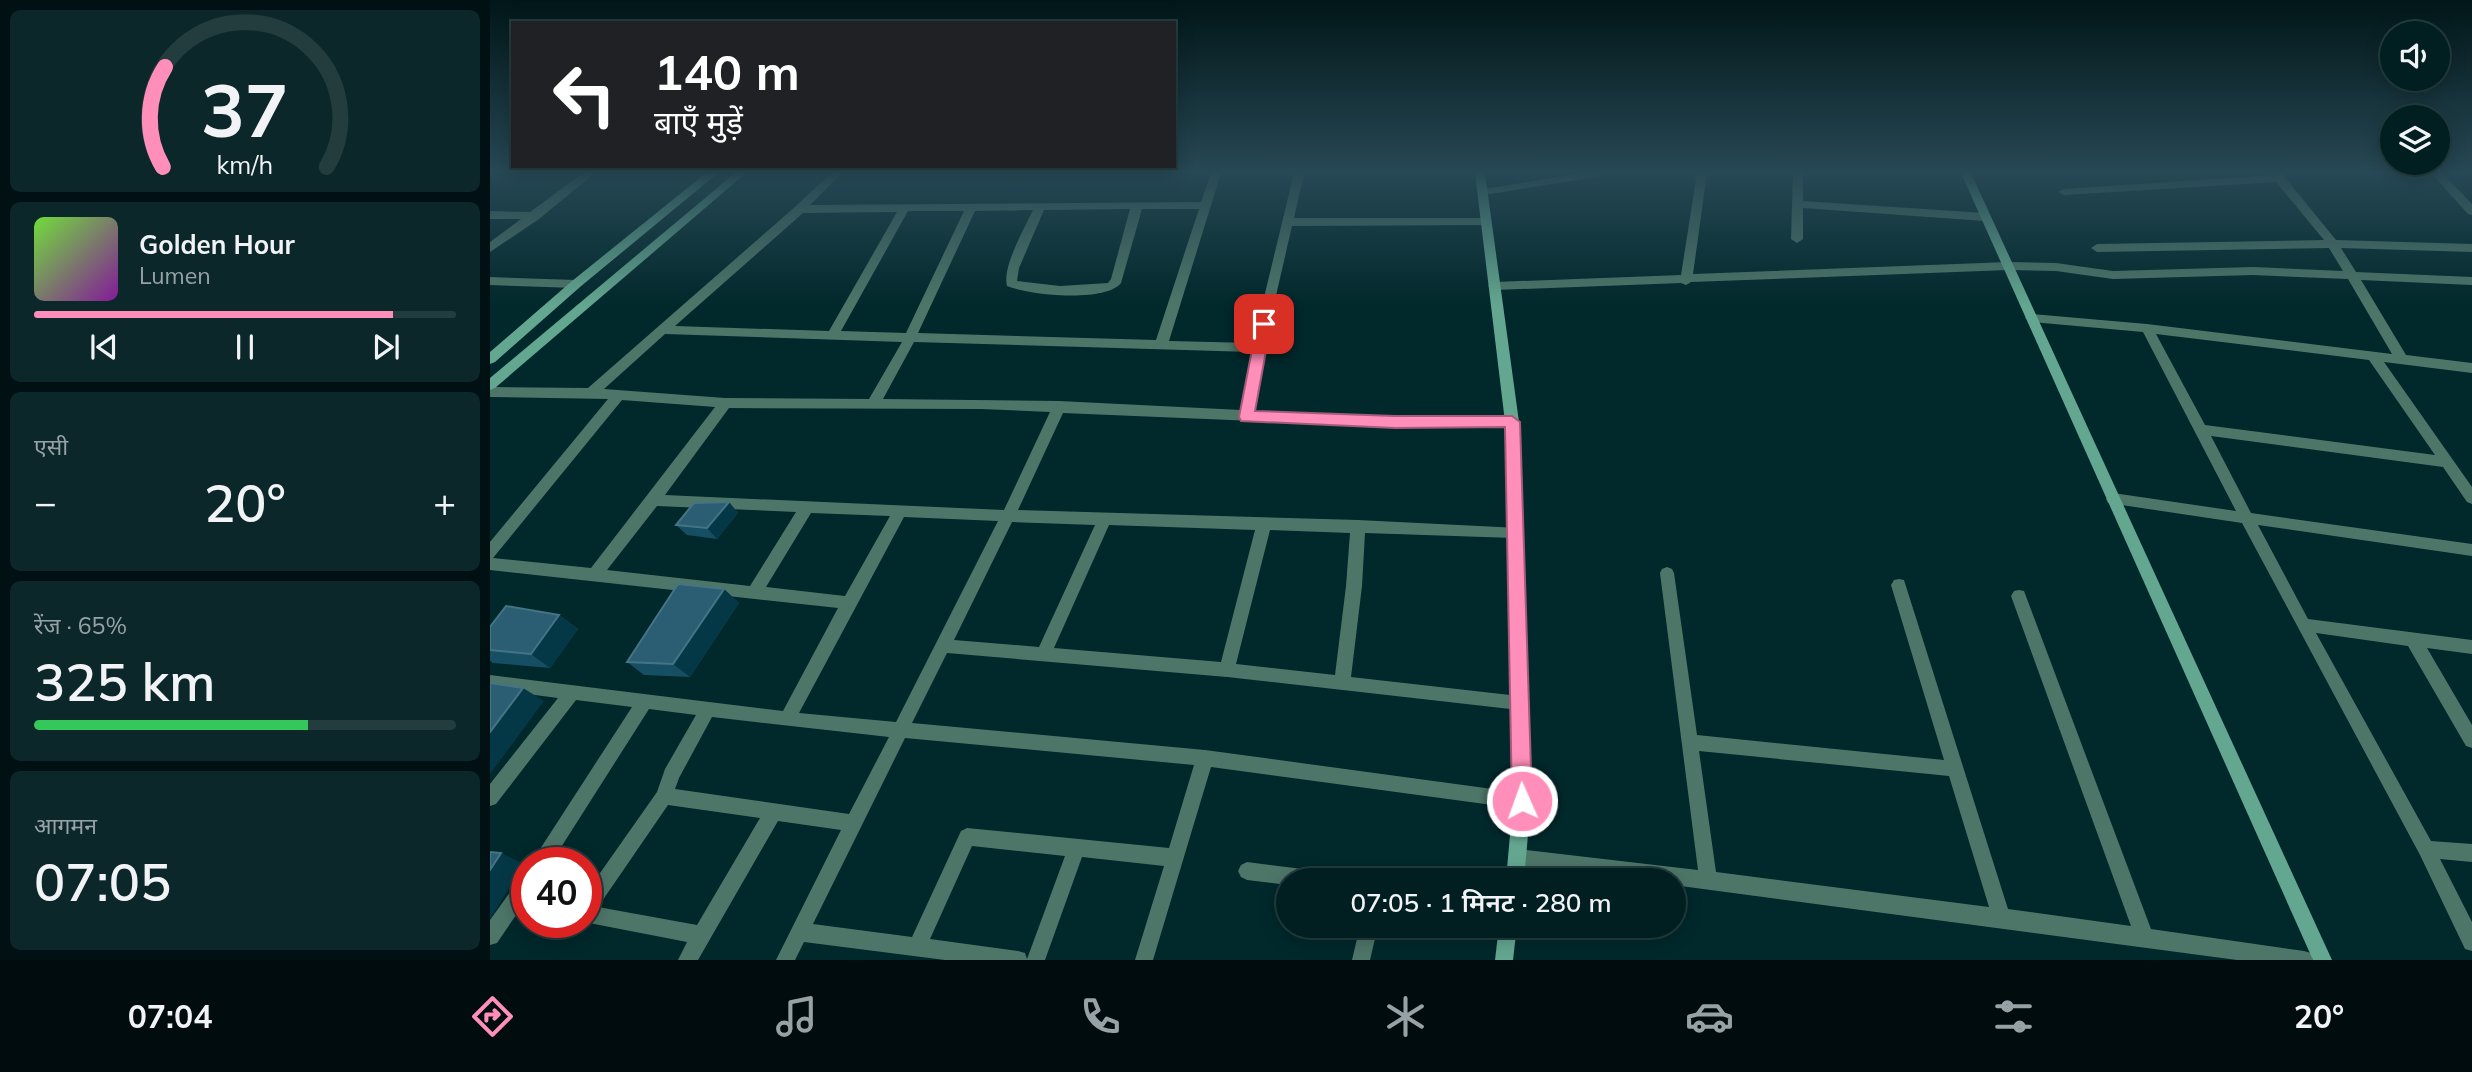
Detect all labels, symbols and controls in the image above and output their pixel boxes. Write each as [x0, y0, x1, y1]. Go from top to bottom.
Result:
map controls [2380, 21, 2450, 175]
button: sound [2380, 21, 2450, 91]
text: 140 m [654, 41, 800, 102]
icon: left [539, 49, 630, 140]
text: 37 [201, 64, 289, 155]
text: बाएँ मुड़ें [654, 102, 743, 142]
button: layers [2380, 105, 2450, 175]
text: km/h [217, 149, 273, 180]
text: Golden Hour [139, 228, 295, 261]
text: Lumen [139, 261, 211, 290]
pin [1234, 294, 1294, 354]
icon: arrive [1245, 305, 1283, 343]
icon: previous [85, 328, 123, 366]
icon: pause [226, 328, 264, 366]
icon: next [367, 328, 405, 366]
text: एसी [34, 432, 68, 461]
text: 20° [204, 470, 286, 535]
text: − [34, 478, 57, 526]
text: + [433, 478, 456, 526]
text: रेंज · 65% [34, 611, 127, 640]
text: 325 km [34, 649, 215, 714]
position arrow [1485, 764, 1559, 838]
text: आगमन [34, 811, 97, 840]
speed limit sign: 40 [511, 847, 602, 938]
text: 07:05 [34, 849, 171, 914]
text: 07:05 · 1 मिनट · 280 m [1351, 886, 1611, 919]
icon: directions [468, 992, 517, 1041]
icon: music [772, 992, 821, 1041]
icon: phone [1076, 992, 1125, 1041]
icon: climate [1381, 992, 1430, 1041]
icon: car [1685, 992, 1734, 1041]
icon: filters [1989, 992, 2038, 1041]
text: 07:04 [128, 996, 212, 1036]
text: 20° [2294, 996, 2344, 1036]

